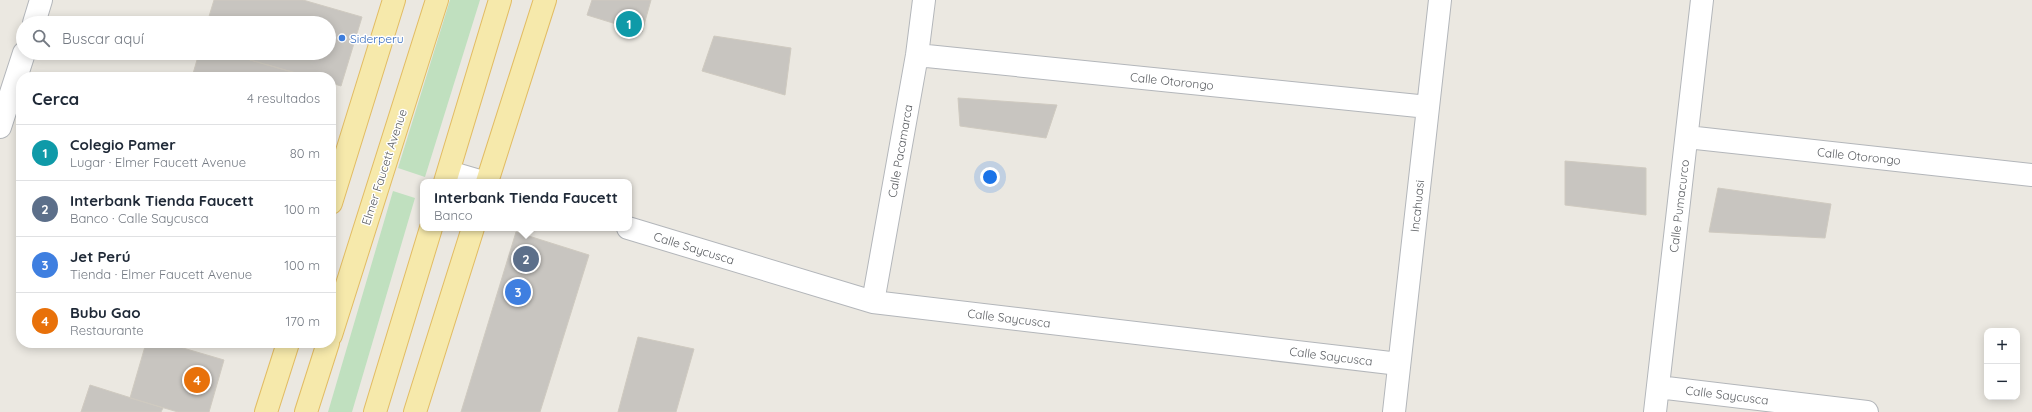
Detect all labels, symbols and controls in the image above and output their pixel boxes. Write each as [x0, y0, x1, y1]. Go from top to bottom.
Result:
pin: 1 [616, 9, 642, 39]
search box [16, 16, 336, 60]
icon: search [30, 27, 52, 49]
text: Buscar aquí [62, 29, 144, 48]
place label: Siderperu [350, 31, 403, 46]
marker: Siderperu [337, 33, 347, 43]
street label: Calle Otorongo [1129, 69, 1215, 93]
text: Cerca [32, 88, 79, 109]
text: 4 resultados [247, 90, 320, 106]
street label: Calle Pacamarca [884, 103, 916, 199]
street label: Elmer Faucett Avenue [358, 107, 410, 227]
text: Colegio Pamer [70, 135, 176, 154]
street label: Calle Otorongo [1816, 144, 1902, 168]
text: 1 [42, 145, 48, 161]
text: 80 m [290, 145, 320, 161]
text: Lugar · Elmer Faucett Avenue [70, 154, 246, 170]
street label: Calle Pumacurco [1666, 159, 1692, 253]
your location [980, 167, 1000, 187]
popup [420, 179, 632, 231]
street label: Incahuasi [1407, 179, 1427, 233]
text: Interbank Tienda Faucett [434, 188, 618, 207]
text: Interbank Tienda Faucett [70, 191, 254, 210]
text: 2 [41, 201, 49, 217]
text: 100 m [284, 201, 320, 217]
text: Banco [434, 207, 473, 223]
text: Banco · Calle Saycusca [70, 210, 209, 226]
street label: Calle Saycusca [652, 229, 736, 267]
pin: 2 [513, 244, 539, 274]
text: Jet Perú [70, 247, 131, 266]
text: 3 [42, 257, 48, 273]
text: 100 m [284, 257, 320, 273]
text: Tienda · Elmer Faucett Avenue [70, 266, 252, 282]
pin: 3 [505, 277, 531, 307]
text: Bubu Gao [70, 303, 141, 322]
street label: Calle Saycusca [967, 305, 1051, 331]
text: 4 [41, 313, 49, 329]
text: 170 m [285, 313, 320, 329]
text: Restaurante [70, 322, 144, 338]
map controls [1984, 328, 2020, 400]
button: + [1984, 328, 2020, 364]
street label: Calle Saycusca [1289, 343, 1373, 369]
button: − [1984, 364, 2020, 400]
pin: 4 [184, 365, 210, 395]
street label: Calle Saycusca [1685, 382, 1769, 408]

